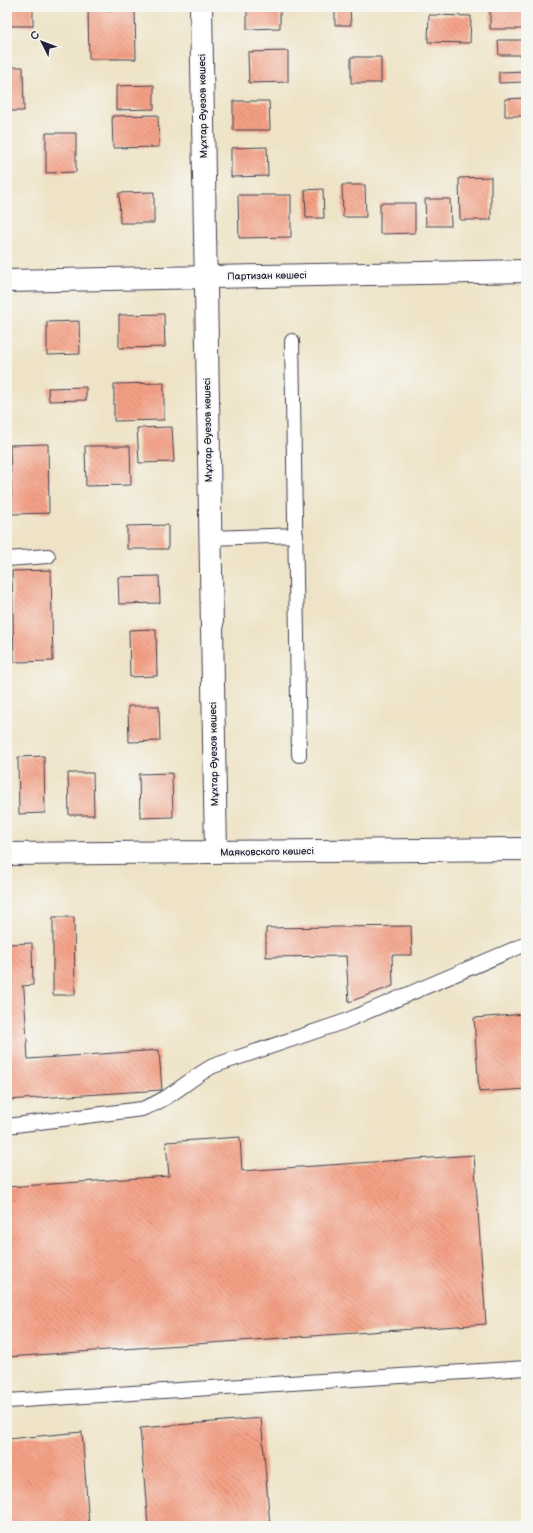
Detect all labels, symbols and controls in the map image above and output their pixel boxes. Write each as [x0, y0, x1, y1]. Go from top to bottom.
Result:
north arrow [22, 22, 62, 62]
text: С [28, 28, 43, 43]
street label: Мұхтар Әуезов көшесі [196, 54, 210, 158]
street label: Партизан көшесі [227, 269, 307, 283]
street label: Мұхтар Әуезов көшесі [201, 378, 215, 482]
street label: Мұхтар Әуезов көшесі [207, 702, 221, 806]
street label: Маяковского көшесі [220, 845, 314, 859]

